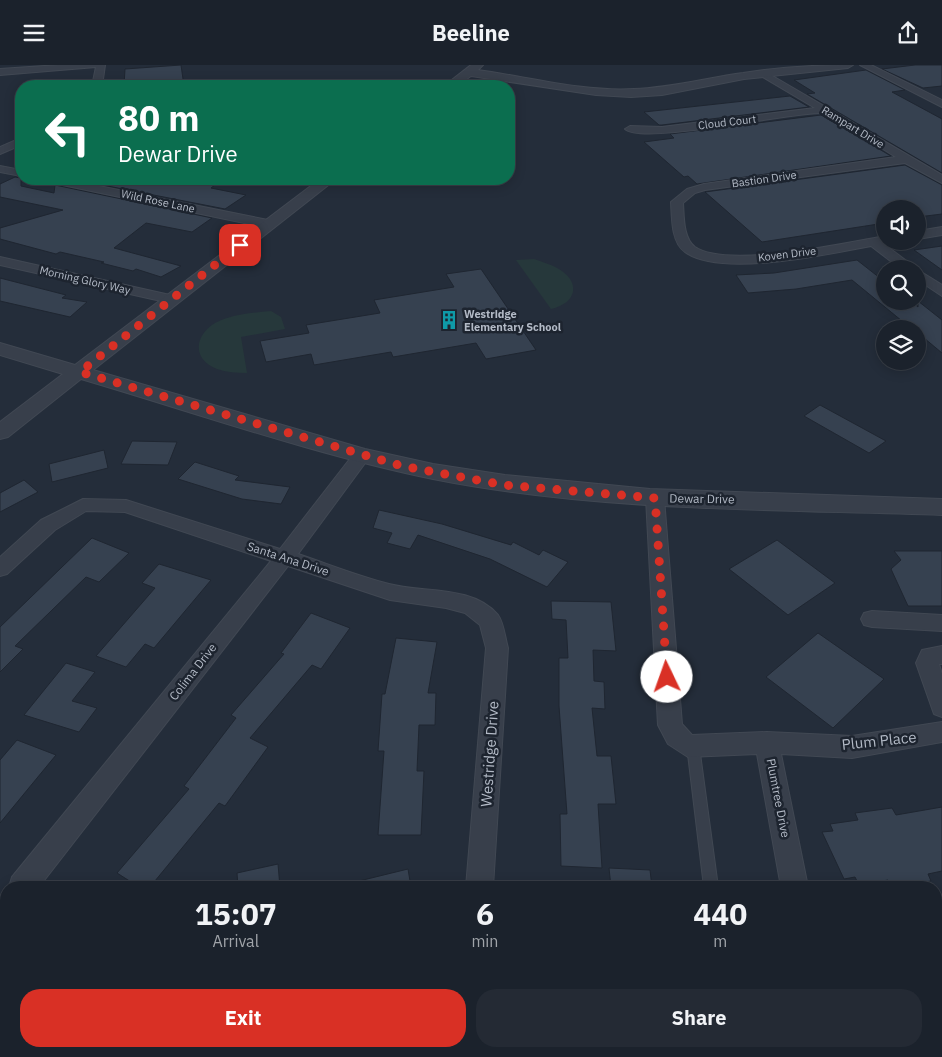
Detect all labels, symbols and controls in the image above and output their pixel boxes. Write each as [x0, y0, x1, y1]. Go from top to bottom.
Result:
text: Beeline [432, 18, 510, 47]
icon: menu [20, 19, 48, 47]
icon: share [894, 19, 922, 47]
text: 80 m [118, 95, 200, 141]
icon: left [35, 100, 100, 165]
street label: Rampart Drive [819, 103, 887, 151]
street label: Cloud Court [697, 111, 757, 133]
text: Dewar Drive [118, 139, 238, 168]
street label: Bastion Drive [731, 168, 797, 190]
street label: Wild Rose Lane [120, 186, 196, 216]
map controls [876, 200, 926, 370]
button: sound [876, 200, 926, 250]
pin [219, 224, 261, 266]
icon: arrive [226, 231, 254, 259]
street label: Koven Drive [757, 243, 817, 265]
button: search [876, 260, 926, 310]
street label: Morning Glory Way [38, 263, 132, 297]
place label: Westridge Elementary School [464, 307, 562, 334]
building icon: Westridge Elementary School [438, 309, 460, 331]
button: layers [876, 320, 926, 370]
street label: Dewar Drive [669, 490, 735, 507]
street label: Santa Ana Drive [245, 538, 331, 579]
street label: Colima Drive [166, 640, 220, 703]
position arrow [640, 650, 692, 702]
street label: Westridge Drive [476, 700, 503, 808]
street label: Plum Place [841, 727, 917, 754]
street label: Plumtree Drive [763, 757, 794, 839]
text: 15:07 [195, 894, 277, 933]
text: 6 [476, 894, 494, 933]
text: 440 [693, 894, 747, 933]
text: Arrival [212, 931, 259, 951]
text: min [471, 931, 498, 951]
text: m [713, 931, 727, 951]
button: Exit [20, 989, 466, 1047]
button: Share [476, 989, 922, 1047]

